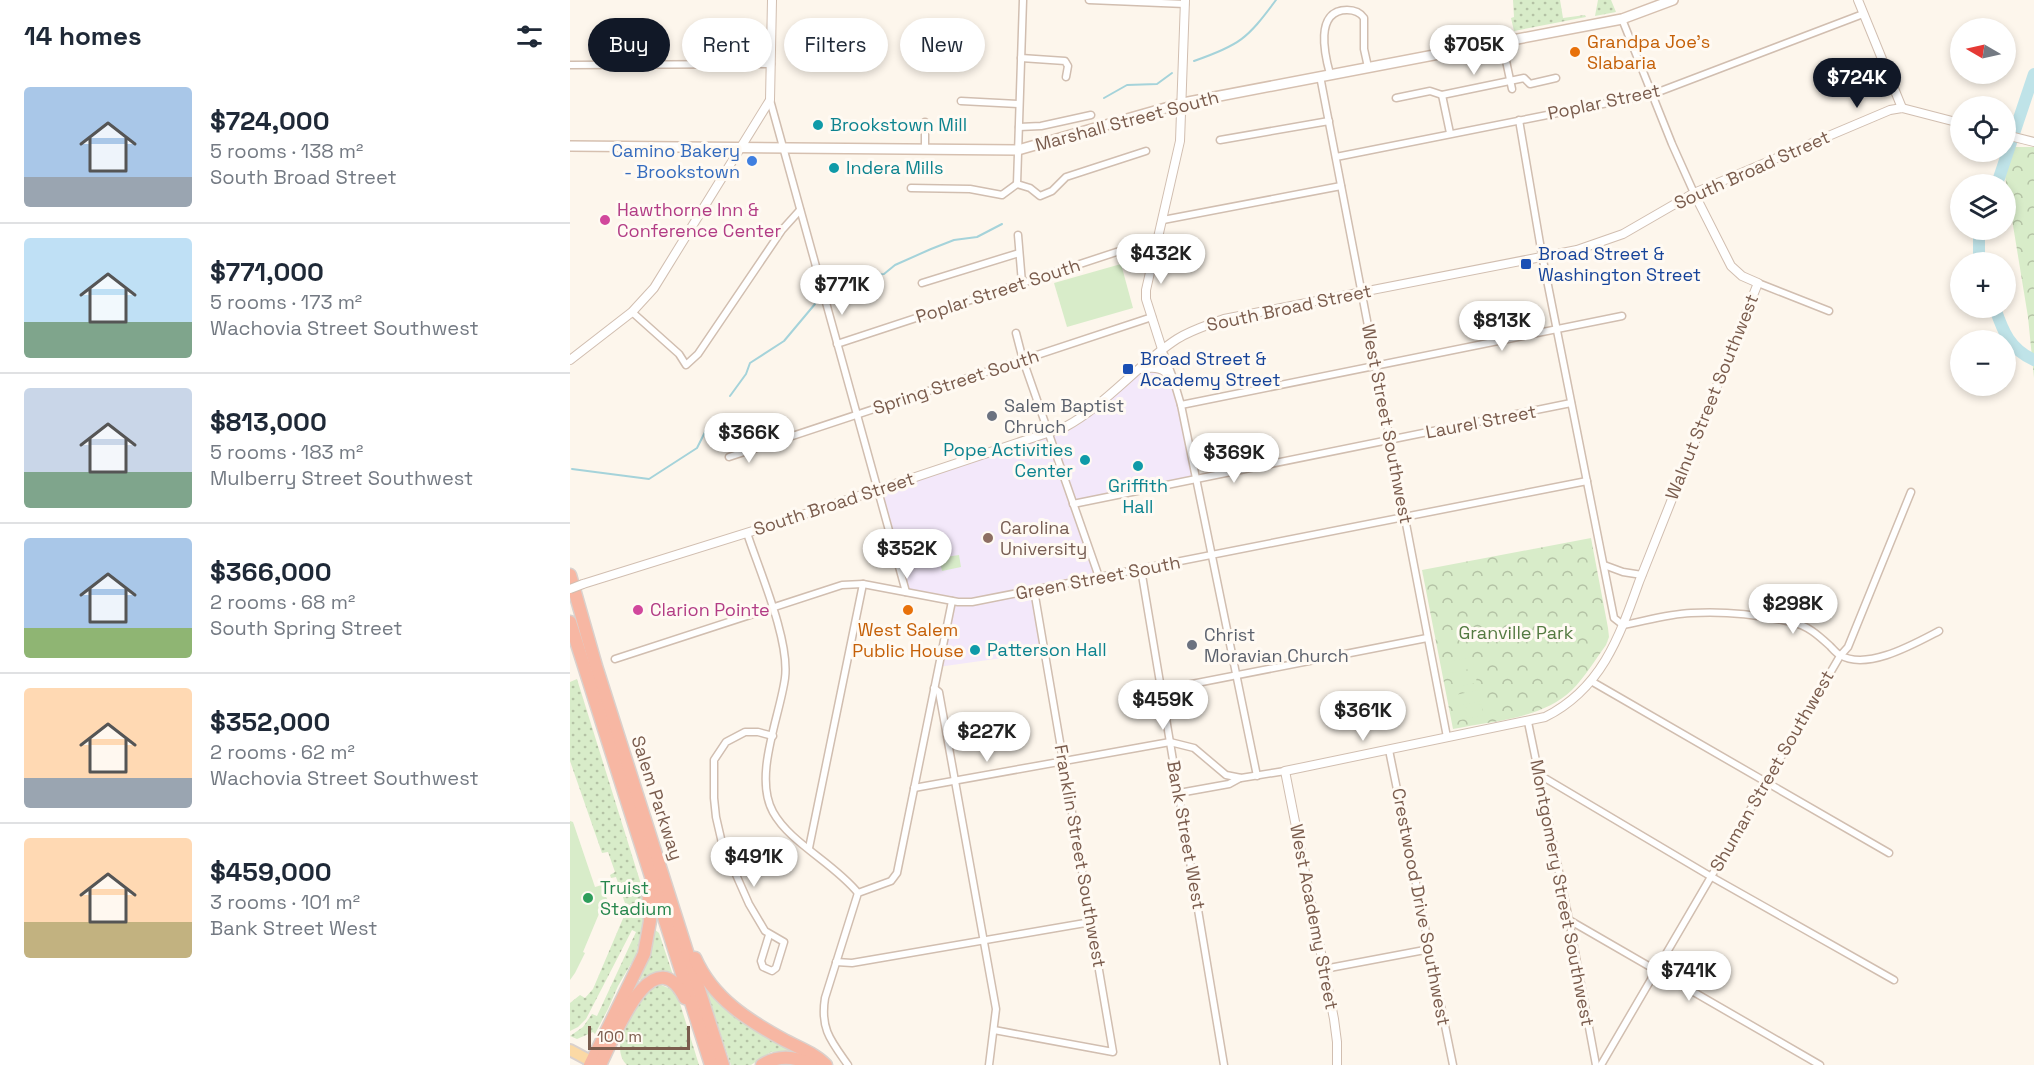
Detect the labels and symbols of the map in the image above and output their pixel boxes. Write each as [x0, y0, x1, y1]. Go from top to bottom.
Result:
north arrow [1950, 18, 2016, 84]
pin: $705K [1432, 25, 1516, 76]
place label: Grandpa Joe's Slabaria [1587, 30, 1710, 74]
marker: Grandpa Joe's Slabaria [1568, 45, 1582, 59]
pin: $724K [1815, 58, 1899, 109]
street label: Poplar Street [1546, 78, 1662, 125]
street label: Marshall Street South [1033, 85, 1221, 156]
place label: Brookstown Mill [830, 113, 967, 136]
marker: Brookstown Mill [811, 118, 825, 132]
street label: South Broad Street [1670, 125, 1833, 214]
place label: Camino Bakery - Brookstown [612, 139, 740, 183]
marker: Camino Bakery - Brookstown [745, 154, 759, 168]
place label: Indera Mills [846, 156, 943, 179]
marker: Indera Mills [827, 161, 841, 175]
place label: Hawthorne Inn & Conference Center [617, 198, 781, 242]
marker: Hawthorne Inn & Conference Center [598, 213, 612, 227]
pin: $432K [1119, 234, 1203, 285]
place label: Broad Street & Washington Street [1538, 242, 1701, 286]
street label: Poplar Street South [913, 253, 1083, 328]
marker: Broad Street & Washington Street [1519, 257, 1533, 271]
pin: $771K [800, 265, 884, 316]
street label: South Broad Street [1204, 279, 1373, 336]
street label: Walnut Street Southwest [1660, 291, 1763, 503]
pin: $813K [1460, 301, 1544, 352]
street label: West Street Southwest [1357, 322, 1418, 526]
street label: Spring Street South [870, 344, 1042, 419]
place label: Broad Street & Academy Street [1140, 347, 1280, 391]
marker: Broad Street & Academy Street [1121, 362, 1135, 376]
place label: Salem Baptist Chruch [1004, 394, 1124, 438]
street label: Laurel Street [1424, 400, 1538, 443]
marker: Salem Baptist Chruch [985, 409, 999, 423]
pin: $366K [707, 413, 791, 464]
pin: $369K [1192, 433, 1276, 484]
place label: Pope Activities Center [943, 438, 1073, 482]
marker: Pope Activities Center [1078, 453, 1092, 467]
marker: Griffith Hall [1131, 459, 1145, 473]
street label: South Broad Street [750, 467, 917, 540]
place label: Griffith Hall [1108, 474, 1168, 518]
place label: Carolina University [1000, 516, 1087, 560]
pin: $352K [865, 529, 949, 580]
marker: Carolina University [981, 531, 995, 545]
street label: Green Street South [1014, 550, 1182, 605]
pin: $298K [1751, 584, 1835, 635]
place label: Clarion Pointe [650, 598, 770, 621]
marker: Clarion Pointe [631, 603, 645, 617]
marker: West Salem Public House [901, 603, 915, 617]
place label: West Salem Public House [852, 618, 964, 662]
park label: Granville Park [1458, 621, 1574, 644]
place label: Christ Moravian Church [1204, 623, 1349, 667]
place label: Patterson Hall [987, 638, 1107, 661]
marker: Christ Moravian Church [1185, 638, 1199, 652]
marker: Patterson Hall [968, 643, 982, 657]
street label: Shuman Street Southwest [1704, 666, 1839, 876]
pin: $459K [1121, 680, 1205, 731]
pin: $361K [1321, 691, 1405, 742]
pin: $227K [945, 712, 1029, 763]
street label: Salem Parkway [627, 733, 688, 863]
street label: Franklin Street Southwest [1050, 743, 1111, 969]
street label: Montgomery Street Southwest [1525, 758, 1600, 1028]
street label: Bank Street West [1162, 759, 1211, 911]
street label: Crestwood Drive Southwest [1387, 786, 1456, 1028]
street label: West Academy Street [1285, 822, 1344, 1012]
pin: $491K [712, 837, 796, 888]
place label: Truist Stadium [600, 876, 672, 920]
marker: Truist Stadium [581, 891, 595, 905]
pin: $741K [1647, 951, 1731, 1002]
scale bar [588, 1023, 690, 1050]

